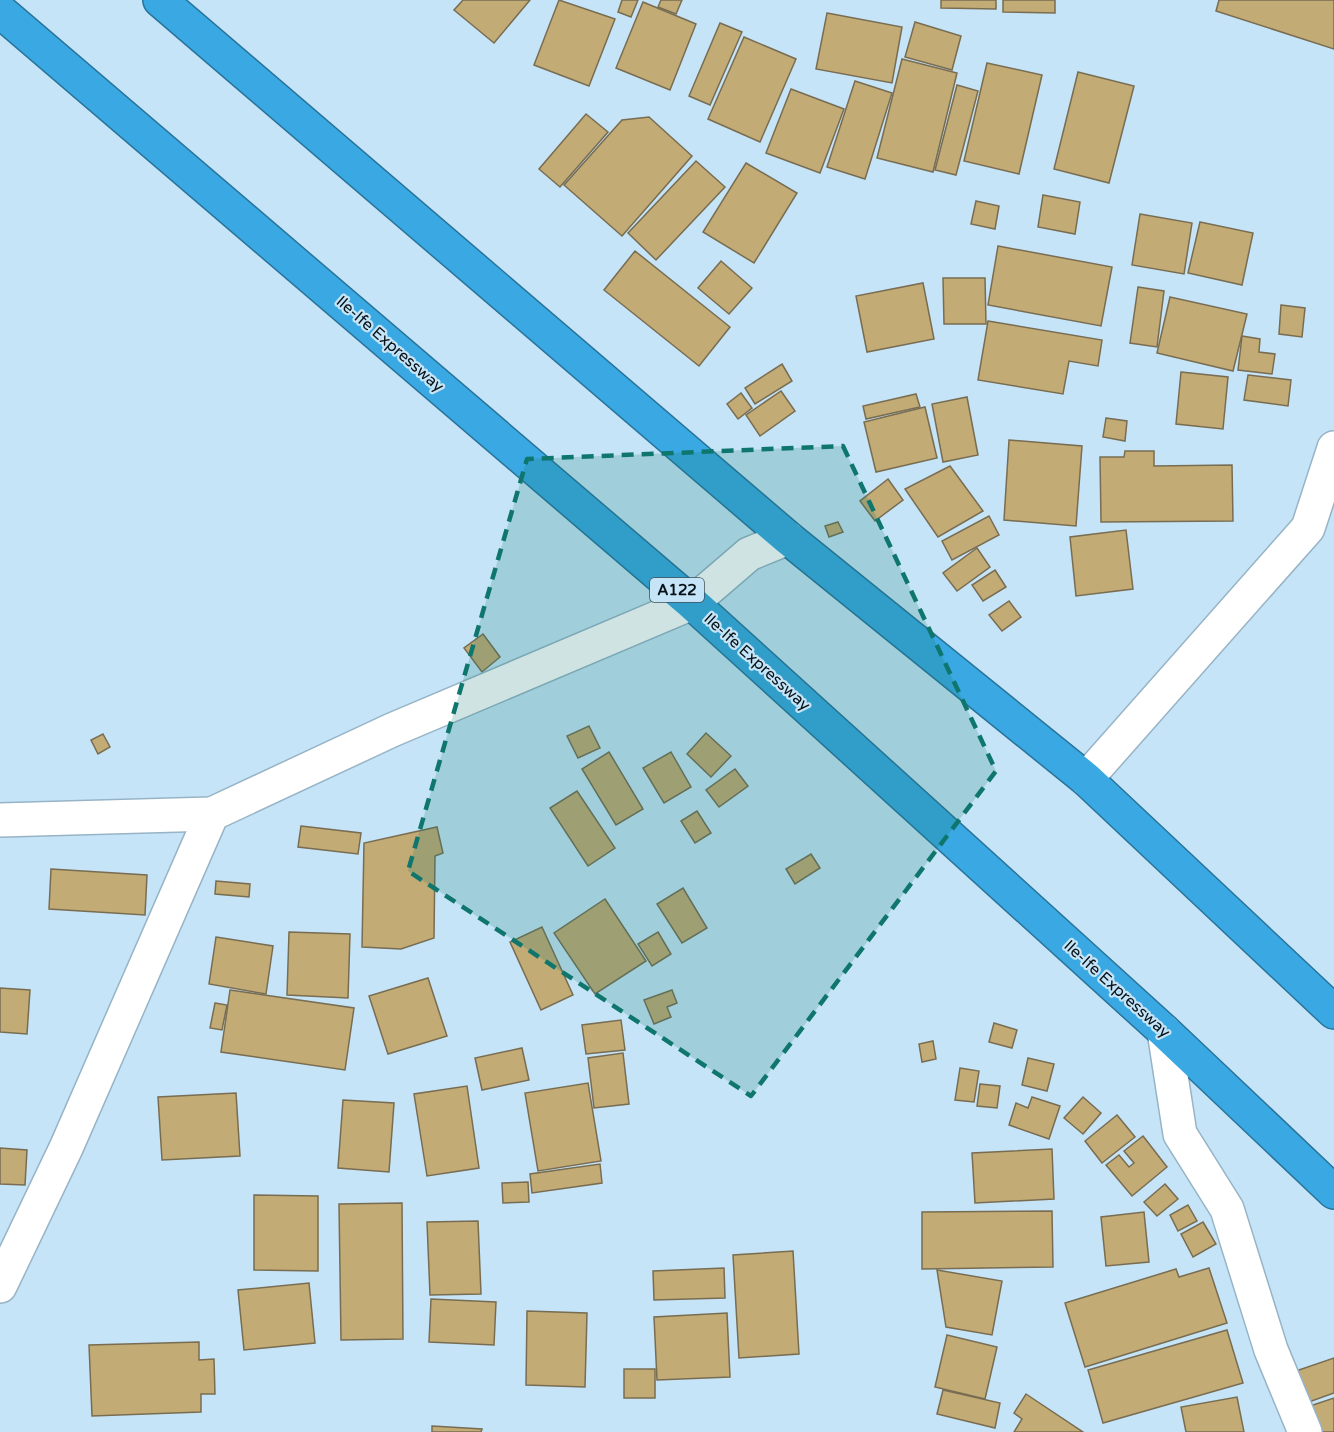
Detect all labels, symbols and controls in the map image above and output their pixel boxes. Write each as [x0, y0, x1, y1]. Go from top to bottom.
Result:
street label: Ile-Ife Expressway [332, 292, 448, 397]
road number: A122 [650, 578, 704, 602]
street label: Ile-Ife Expressway [700, 609, 815, 715]
street label: Ile-Ife Expressway [1060, 936, 1175, 1042]

